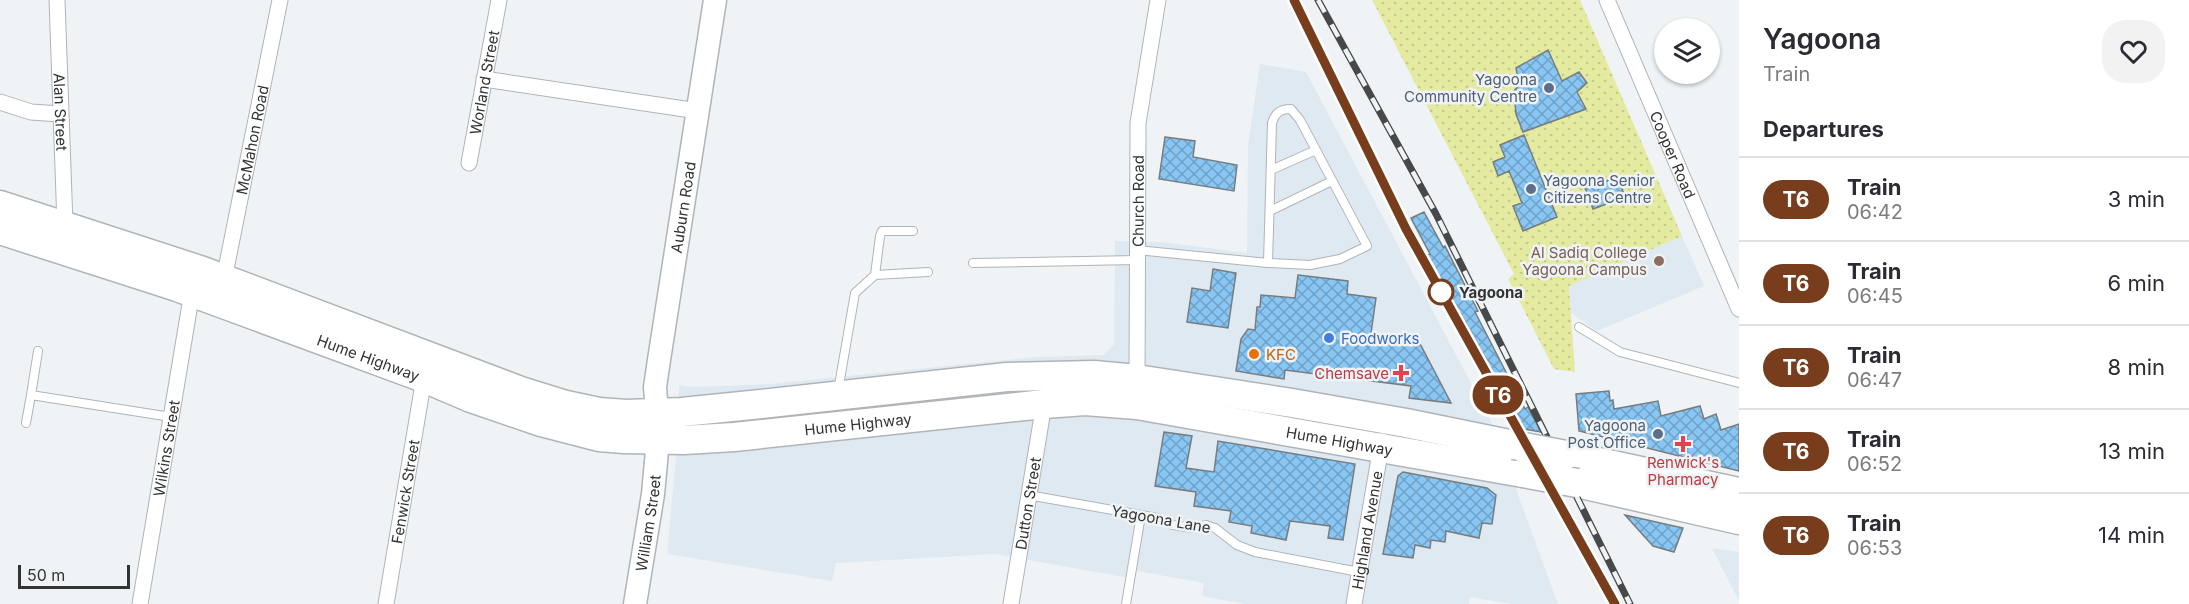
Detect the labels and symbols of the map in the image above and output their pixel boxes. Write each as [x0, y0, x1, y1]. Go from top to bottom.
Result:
street label: Worland Street [465, 29, 503, 136]
place label: Yagoona Community Centre [1404, 70, 1537, 106]
street label: Alan Street [50, 73, 72, 151]
marker: Yagoona Community Centre [1542, 81, 1556, 95]
street label: McMahon Road [232, 83, 272, 196]
street label: Cooper Road [1646, 108, 1700, 201]
street label: Church Road [1128, 155, 1147, 247]
street label: Auburn Road [666, 160, 699, 254]
place label: Yagoona Senior Citizens Centre [1543, 171, 1655, 207]
marker: Yagoona Senior Citizens Centre [1524, 182, 1538, 196]
place label: Al Sadiq College Yagoona Campus [1522, 243, 1647, 279]
marker: Al Sadiq College Yagoona Campus [1652, 254, 1666, 268]
marker: Yagoona [1428, 279, 1454, 305]
place label: Yagoona [1459, 283, 1523, 302]
place label: Foodworks [1341, 329, 1420, 348]
street label: Hume Highway [315, 330, 423, 385]
marker: Foodworks [1322, 331, 1336, 345]
place label: KFC [1266, 345, 1296, 364]
marker: KFC [1247, 347, 1261, 361]
place label: Chemsave [1314, 364, 1389, 383]
marker: Chemsave [1394, 366, 1408, 380]
line badge: T6 [1471, 376, 1525, 414]
street label: Wilkins Street [149, 399, 183, 498]
street label: Hume Highway [803, 409, 913, 439]
place label: Yagoona Post Office [1568, 416, 1646, 452]
street label: Hume Highway [1285, 422, 1395, 459]
marker: Yagoona Post Office [1651, 427, 1665, 441]
marker: Renwick's Pharmacy [1676, 437, 1690, 451]
street label: Fenwick Street [387, 438, 423, 545]
place label: Renwick's Pharmacy [1647, 453, 1719, 489]
street label: Dutton Street [1011, 456, 1045, 551]
street label: Highland Avenue [1347, 469, 1386, 591]
street label: William Street [631, 474, 664, 573]
street label: Yagoona Lane [1110, 501, 1212, 537]
scale bar [18, 562, 130, 590]

